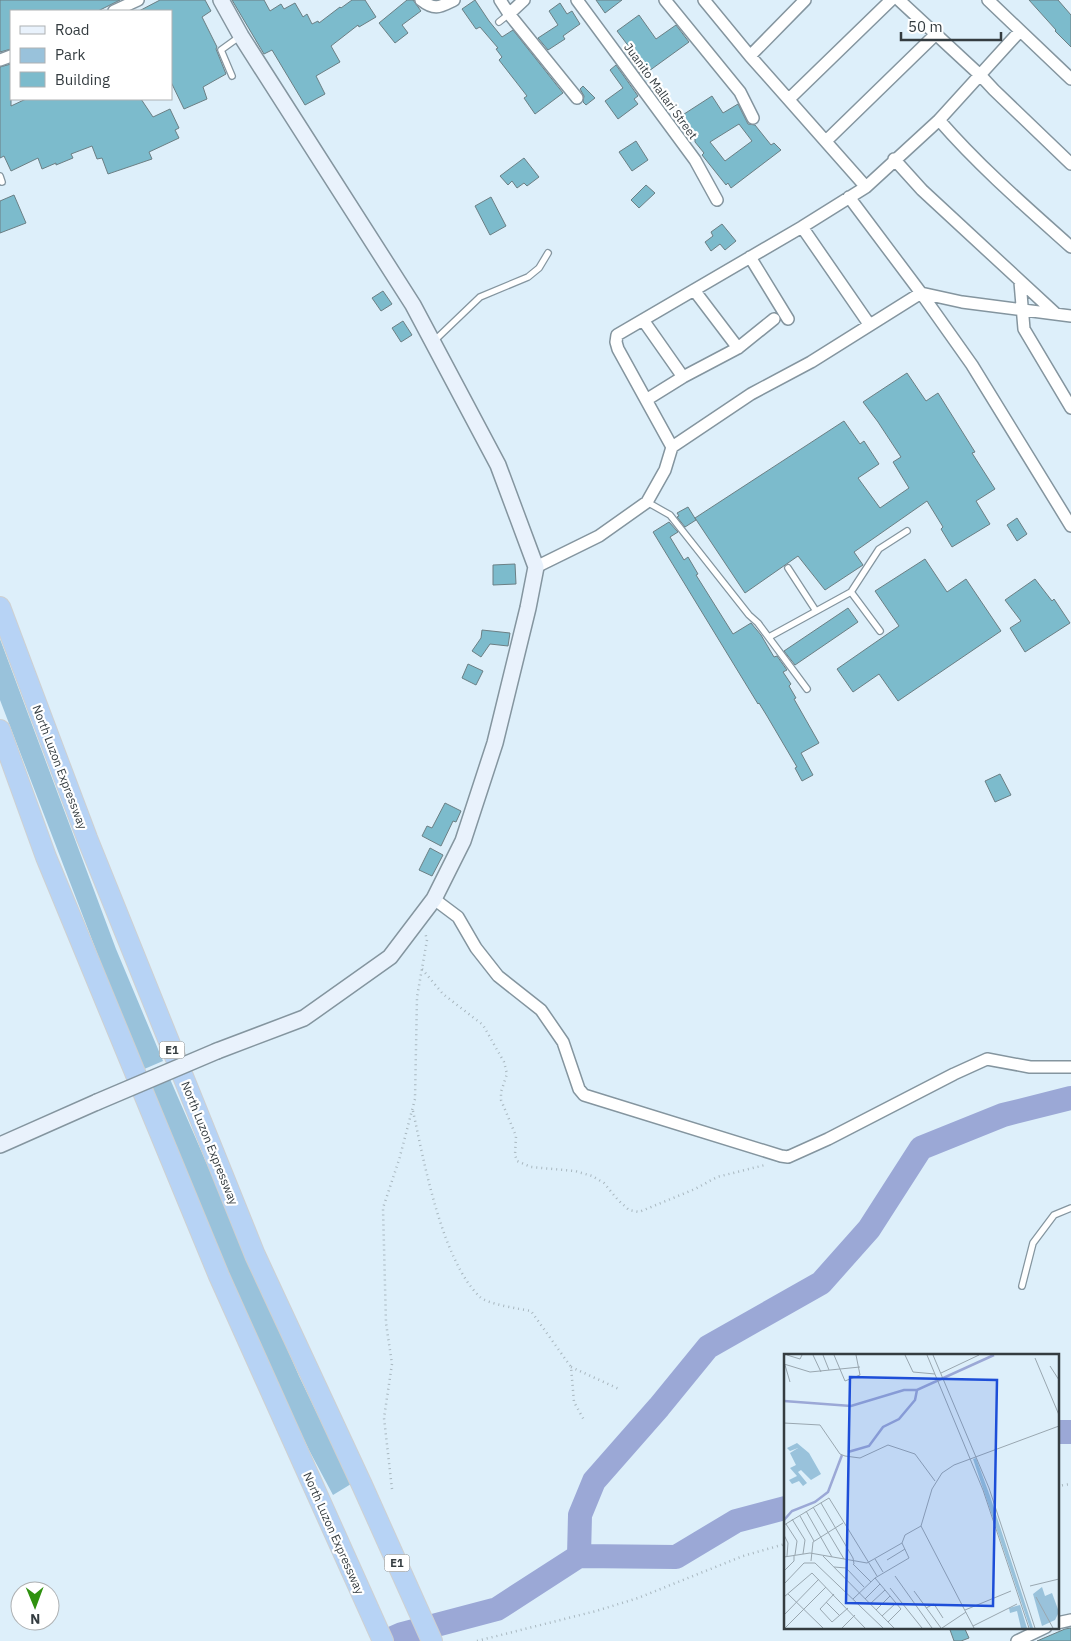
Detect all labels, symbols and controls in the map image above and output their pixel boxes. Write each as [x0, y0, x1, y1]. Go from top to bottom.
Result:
legend [10, 10, 172, 100]
scale bar [901, 10, 1001, 42]
text: 50 m [908, 17, 943, 36]
text: Road [55, 20, 90, 39]
street label: Juanito Mallari Street [621, 40, 701, 142]
text: Park [55, 45, 85, 64]
text: Building [55, 70, 110, 89]
street label: North Luzon Expressway [29, 703, 91, 831]
road number: E1 [160, 1042, 184, 1058]
street label: North Luzon Expressway [178, 1079, 242, 1207]
inset map [784, 1354, 1058, 1628]
street label: North Luzon Expressway [300, 1470, 368, 1596]
road number: E1 [384, 1555, 410, 1572]
north arrow [10, 1581, 60, 1631]
text: N [30, 1610, 40, 1628]

